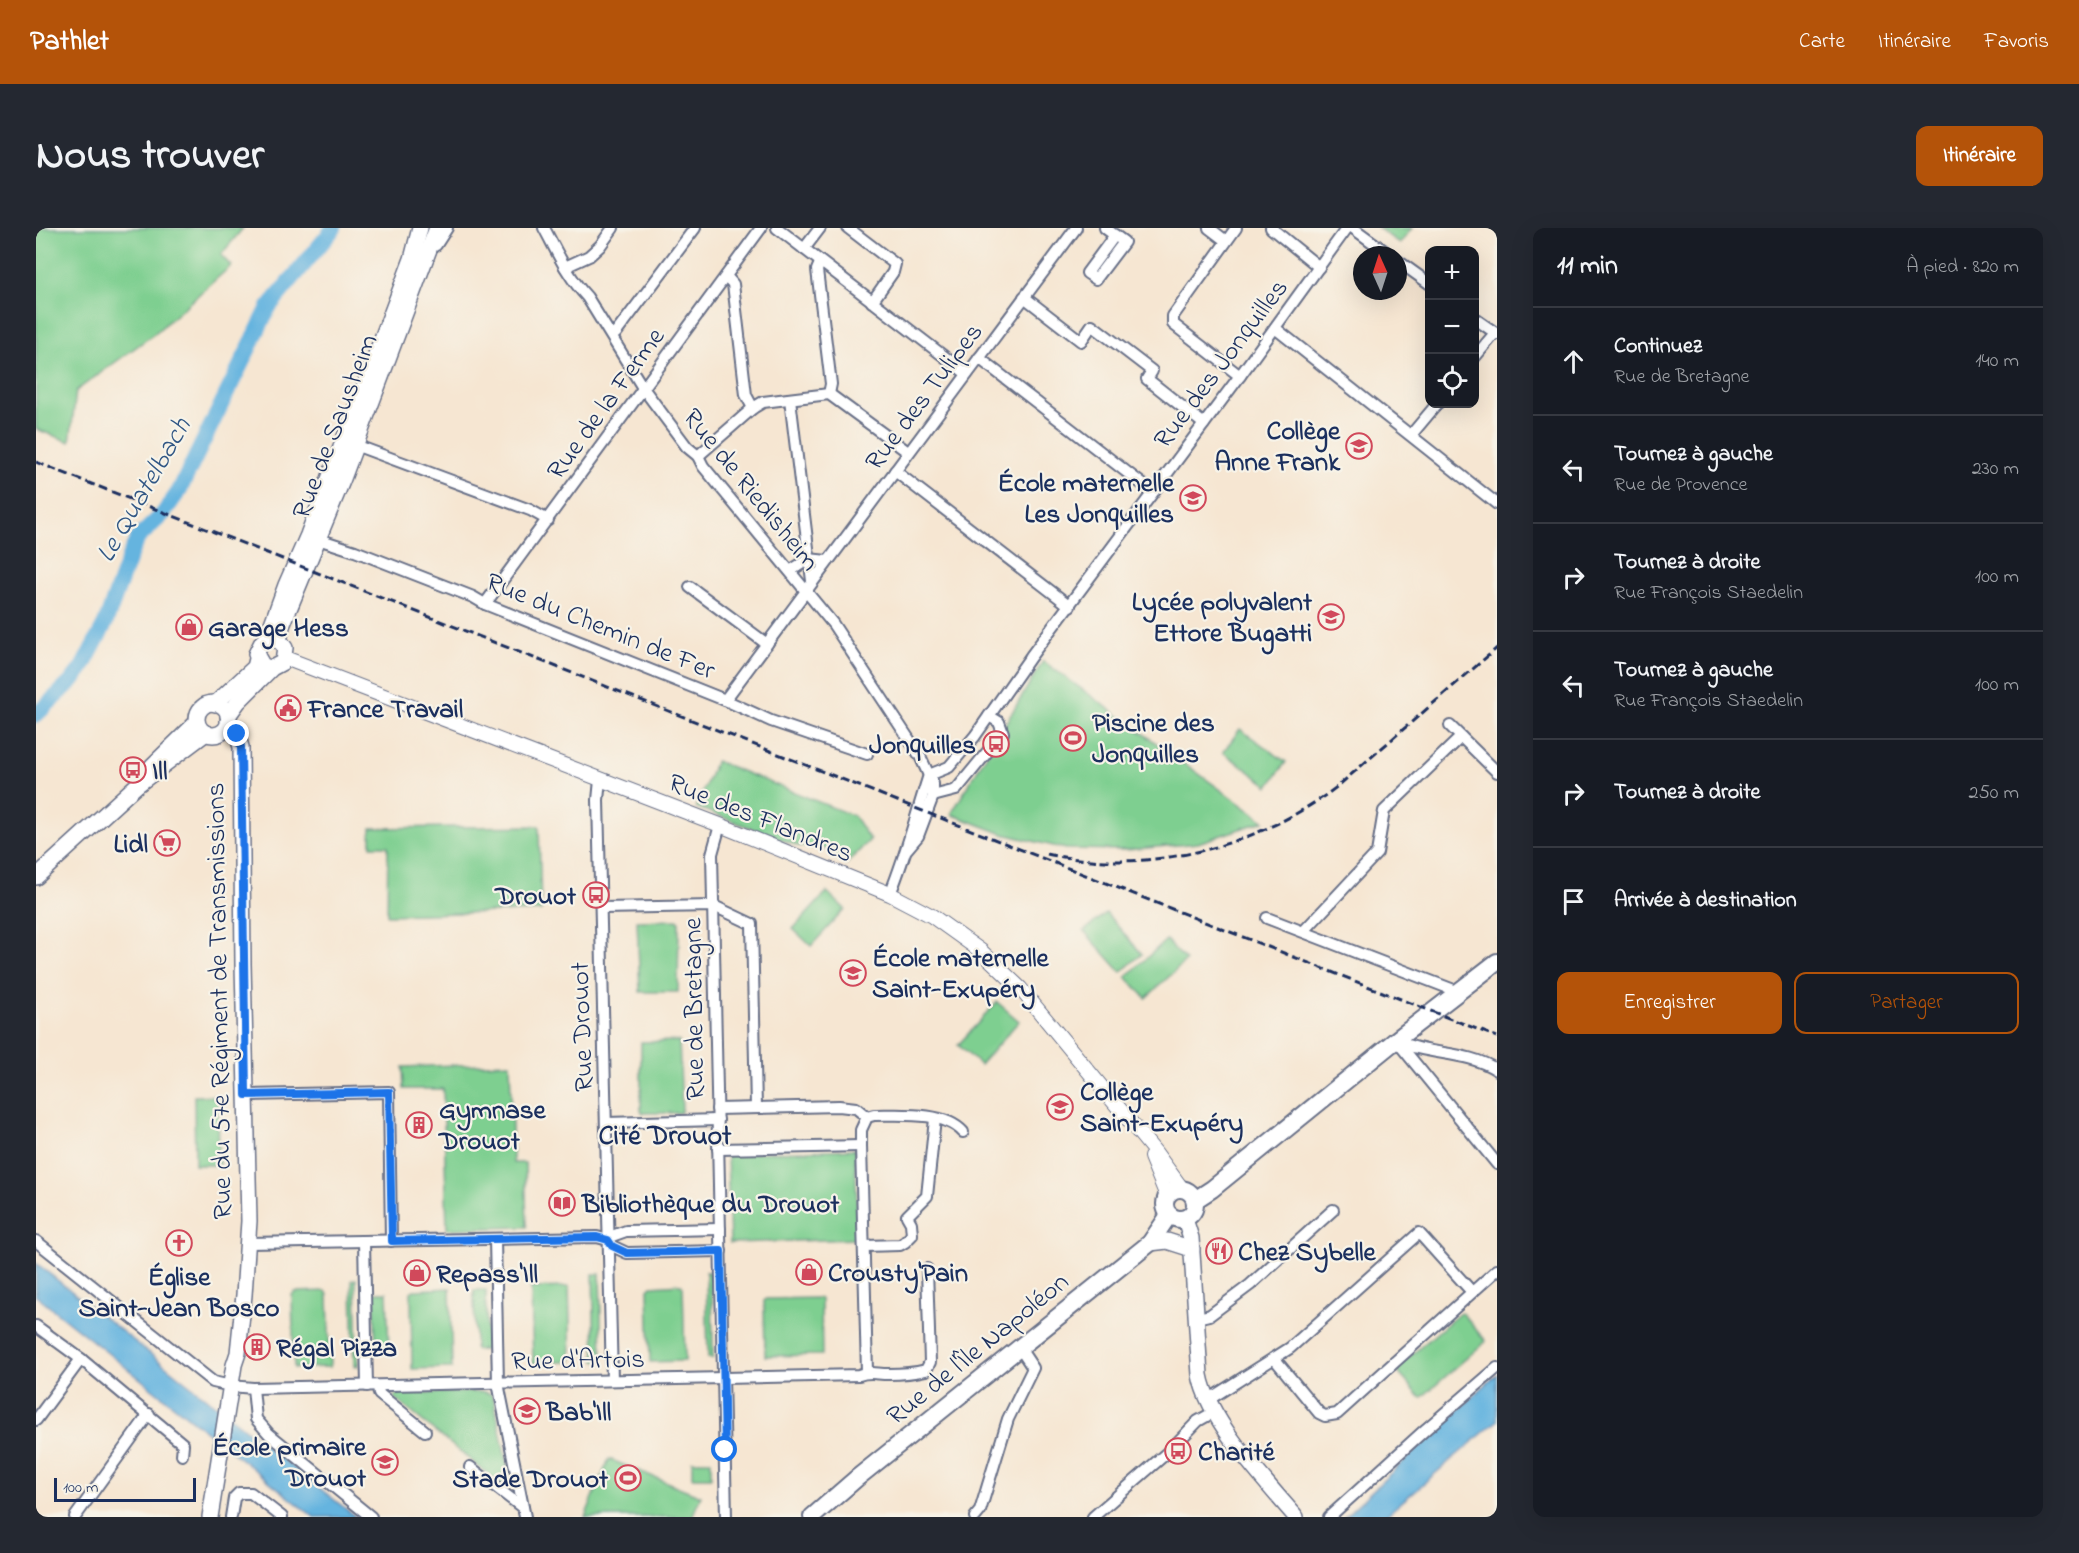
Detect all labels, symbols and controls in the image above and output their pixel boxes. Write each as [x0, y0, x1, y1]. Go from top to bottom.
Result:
text: Pathlet [30, 22, 109, 63]
text: Carte [1799, 27, 1845, 57]
text: Itinéraire [1878, 27, 1951, 57]
text: Favoris [1984, 27, 2049, 57]
text: Nous trouver [36, 126, 264, 187]
button: Itinéraire [1916, 126, 2043, 186]
north arrow [1353, 246, 1407, 300]
map controls [1425, 246, 1479, 408]
button: + [1425, 246, 1479, 300]
text: 11 min [1557, 248, 1618, 286]
text: À pied · 820 m [1906, 253, 2019, 282]
street label: Rue des Jonquilles [1145, 271, 1299, 458]
button: − [1425, 300, 1479, 354]
street label: Rue des Tulipes [856, 315, 994, 480]
street label: Rue de la Ferme [538, 319, 676, 489]
street label: Rue de Sausheim [283, 329, 389, 525]
text: Continuez [1614, 331, 1702, 363]
icon: ahead [1557, 345, 1590, 378]
text: 140 m [1975, 347, 2019, 376]
button: locate [1425, 354, 1479, 408]
text: Rue de Bretagne [1614, 363, 1750, 392]
street label: Rue de Riedisheim [672, 401, 828, 580]
water label: Le Quatelbach [87, 410, 203, 571]
place label: Collège Anne Frank [1214, 413, 1341, 483]
school or university icon: Collège Anne Frank [1344, 431, 1374, 461]
text: Tournez à gauche [1614, 439, 1773, 471]
icon: left [1557, 453, 1590, 486]
text: 230 m [1972, 455, 2019, 484]
place label: École maternelle Les Jonquilles [997, 465, 1175, 535]
text: Rue de Provence [1614, 471, 1748, 500]
school or university icon: École maternelle Les Jonquilles [1178, 483, 1208, 513]
text: Tournez à droite [1614, 547, 1760, 579]
icon: right [1557, 561, 1590, 594]
text: 100 m [1975, 563, 2019, 592]
street label: Rue du Chemin de Fer [480, 564, 721, 691]
text: Rue François Staedelin [1614, 579, 1803, 608]
place label: Lycée polyvalent Ettore Bugatti [1132, 584, 1313, 655]
school or university icon: Lycée polyvalent Ettore Bugatti [1316, 602, 1346, 632]
place label: Garage Hess [208, 610, 349, 650]
shop icon: Garage Hess [174, 612, 204, 642]
text: Tournez à gauche [1614, 655, 1773, 687]
icon: left [1557, 669, 1590, 702]
text: 100 m [1975, 671, 2019, 700]
text: Rue François Staedelin [1614, 687, 1803, 716]
place label: France Travail [306, 691, 463, 730]
public building icon: France Travail [273, 693, 303, 723]
place label: Piscine des Jonquilles [1092, 705, 1215, 775]
route end [223, 720, 249, 746]
sports icon: Piscine des Jonquilles [1058, 723, 1088, 753]
place label: Jonquilles [869, 727, 976, 766]
bus stop icon: Jonquilles [981, 729, 1011, 759]
place label: Ill [152, 753, 167, 792]
bus stop icon: Ill [118, 755, 148, 785]
street label: Rue des Flandres [662, 764, 858, 874]
icon: right [1557, 777, 1590, 810]
text: Tournez à droite [1614, 777, 1760, 809]
text: 250 m [1968, 779, 2019, 808]
street label: Rue du 57e Régiment de Transmissions [197, 782, 244, 1220]
place label: Lidl [113, 826, 148, 865]
supermarket icon: Lidl [152, 828, 182, 858]
place label: Drouot [493, 878, 577, 917]
bus stop icon: Drouot [581, 880, 611, 910]
icon: arrive [1557, 885, 1590, 918]
text: Arrivée à destination [1614, 885, 1797, 917]
street label: Rue de Bretagne [674, 916, 717, 1101]
place label: École maternelle Saint-Exupéry [872, 940, 1050, 1010]
school or university icon: École maternelle Saint-Exupéry [838, 958, 868, 988]
street label: Rue Drouot [562, 961, 605, 1092]
button: Enregistrer [1557, 972, 1782, 1034]
button: Partager [1794, 972, 2019, 1034]
place label: Collège Saint-Exupéry [1080, 1074, 1243, 1144]
place label: Gymnase Drouot [437, 1092, 547, 1162]
school or university icon: Collège Saint-Exupéry [1045, 1092, 1075, 1122]
building icon: Gymnase Drouot [404, 1110, 434, 1140]
district label: Cité Drouot [598, 1117, 732, 1158]
place label: Bibliothèque du Drouot [580, 1186, 840, 1225]
library icon: Bibliothèque du Drouot [547, 1188, 577, 1218]
church icon: Église Saint-Jean Bosco [164, 1228, 194, 1258]
place label: Chez Sybelle [1238, 1234, 1377, 1273]
restaurant icon: Chez Sybelle [1204, 1236, 1234, 1266]
place label: Crousty'Pain [828, 1255, 968, 1294]
place label: Repass'Ill [436, 1256, 538, 1295]
shop icon: Crousty'Pain [794, 1257, 824, 1287]
shop icon: Repass'Ill [402, 1258, 432, 1288]
place label: Église Saint-Jean Bosco [78, 1259, 280, 1329]
street label: Rue de l'Île Napoléon [879, 1264, 1078, 1436]
place label: Régal Pizza [276, 1330, 397, 1370]
building icon: Régal Pizza [242, 1332, 272, 1362]
street label: Rue d'Artois [511, 1341, 645, 1382]
place label: Bab'Ill [544, 1394, 611, 1433]
school or university icon: Bab'Ill [512, 1396, 542, 1426]
place label: École primaire Drouot [212, 1429, 367, 1499]
place label: Charité [1198, 1434, 1276, 1473]
route start [711, 1436, 737, 1462]
bus stop icon: Charité [1163, 1436, 1193, 1466]
school or university icon: École primaire Drouot [370, 1447, 400, 1477]
place label: Stade Drouot [452, 1461, 609, 1500]
sports icon: Stade Drouot [613, 1463, 643, 1493]
scale bar [54, 1475, 196, 1502]
text: 100 m [63, 1476, 98, 1500]

